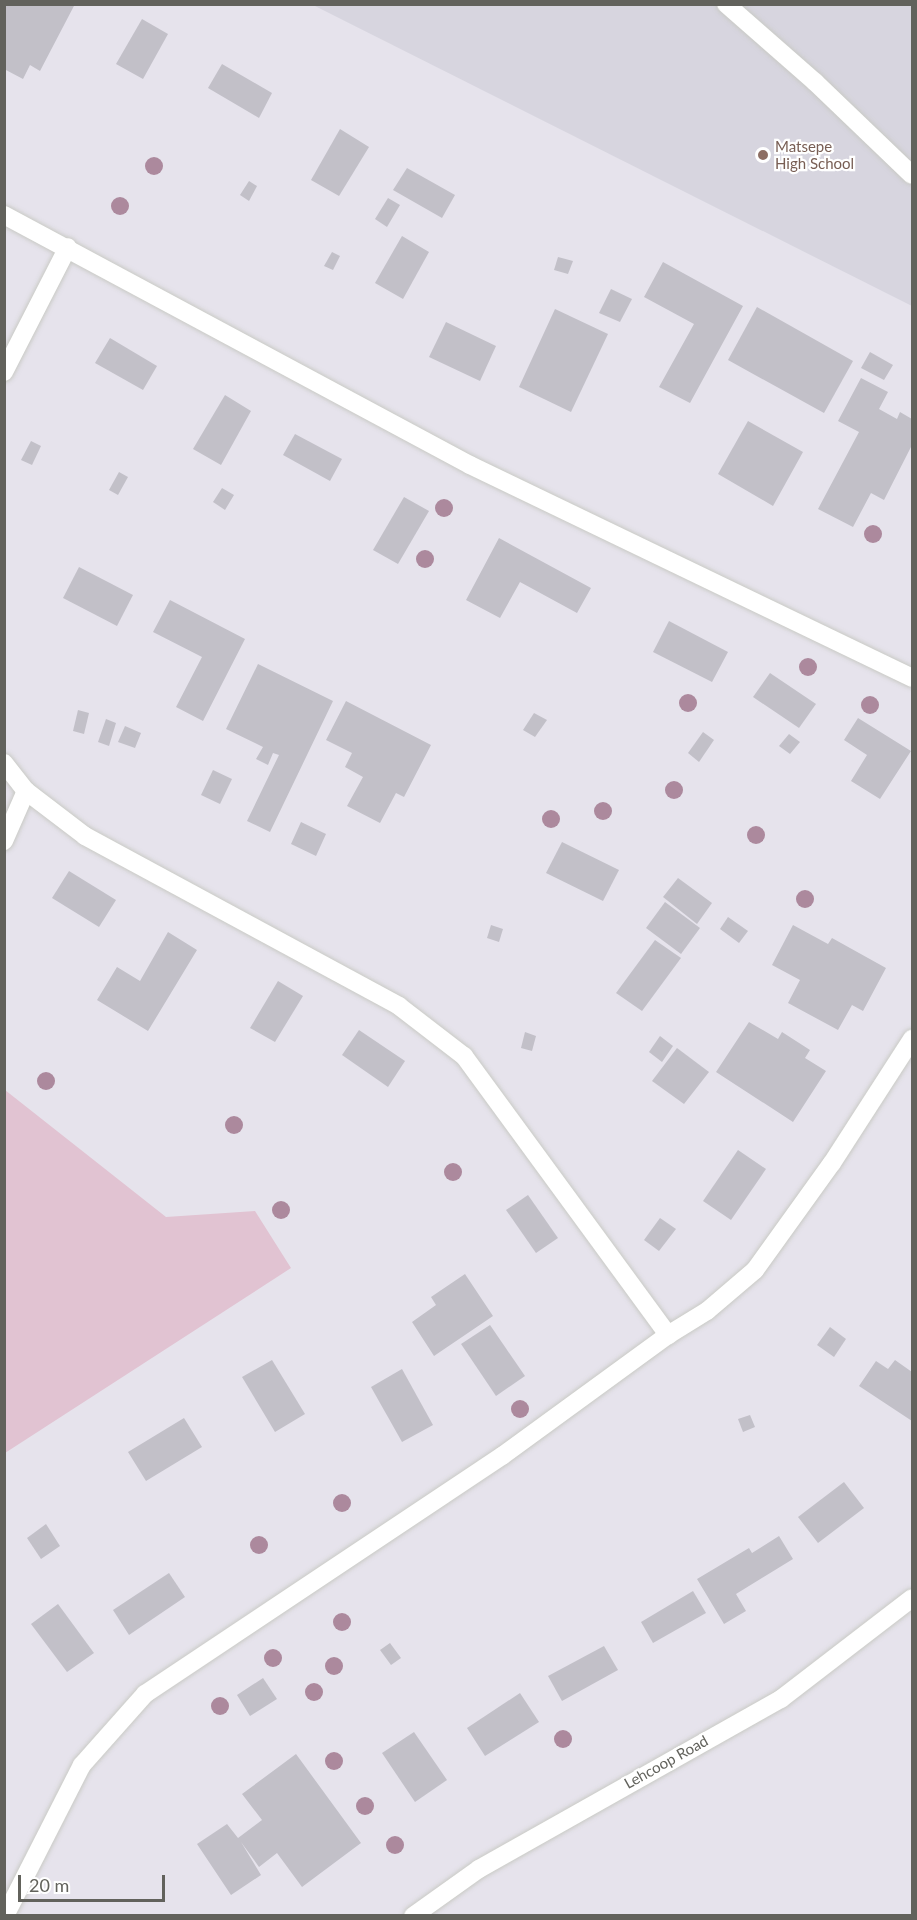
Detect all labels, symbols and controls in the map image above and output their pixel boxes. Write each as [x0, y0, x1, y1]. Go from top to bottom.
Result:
place label: Matsepe High School [775, 137, 854, 172]
marker: Matsepe High School [756, 148, 770, 162]
street label: Lehcoop Road [621, 1732, 711, 1792]
scale bar [21, 1863, 168, 1901]
text: 20 m [29, 1874, 69, 1896]

